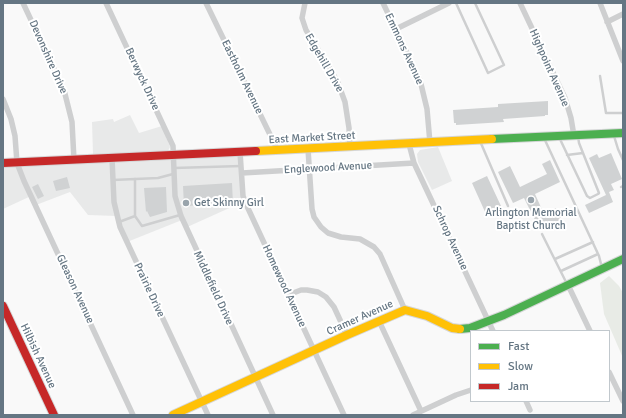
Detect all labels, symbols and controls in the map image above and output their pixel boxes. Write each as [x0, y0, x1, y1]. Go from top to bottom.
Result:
street label: Emmons Avenue [382, 11, 426, 87]
street label: Devonshire Drive [26, 18, 70, 96]
street label: Highpoint Avenue [526, 27, 572, 109]
street label: Edgehill Drive [302, 31, 346, 95]
street label: Eastholm Avenue [218, 38, 266, 116]
street label: Berwyck Drive [122, 46, 162, 112]
street label: East Market Street [268, 129, 356, 147]
street label: Englewood Avenue [284, 159, 372, 177]
marker: Arlington Memorial Baptist Church [526, 195, 536, 205]
place label: Get Skinny Girl [194, 196, 264, 210]
marker: Get Skinny Girl [181, 198, 191, 208]
street label: Schrop Avenue [429, 204, 471, 272]
place label: Arlington Memorial Baptist Church [485, 206, 577, 232]
street label: Homewood Avenue [259, 243, 309, 329]
street label: Middlefield Drive [190, 249, 236, 327]
street label: Gleason Avenue [53, 252, 97, 326]
street label: Prairie Drive [131, 261, 167, 319]
street label: Cramer Avenue [325, 297, 395, 339]
street label: Hilbish Avenue [17, 321, 59, 391]
legend [470, 330, 610, 402]
text: Fast [508, 339, 529, 354]
text: Slow [508, 359, 533, 374]
text: Jam [508, 379, 529, 394]

